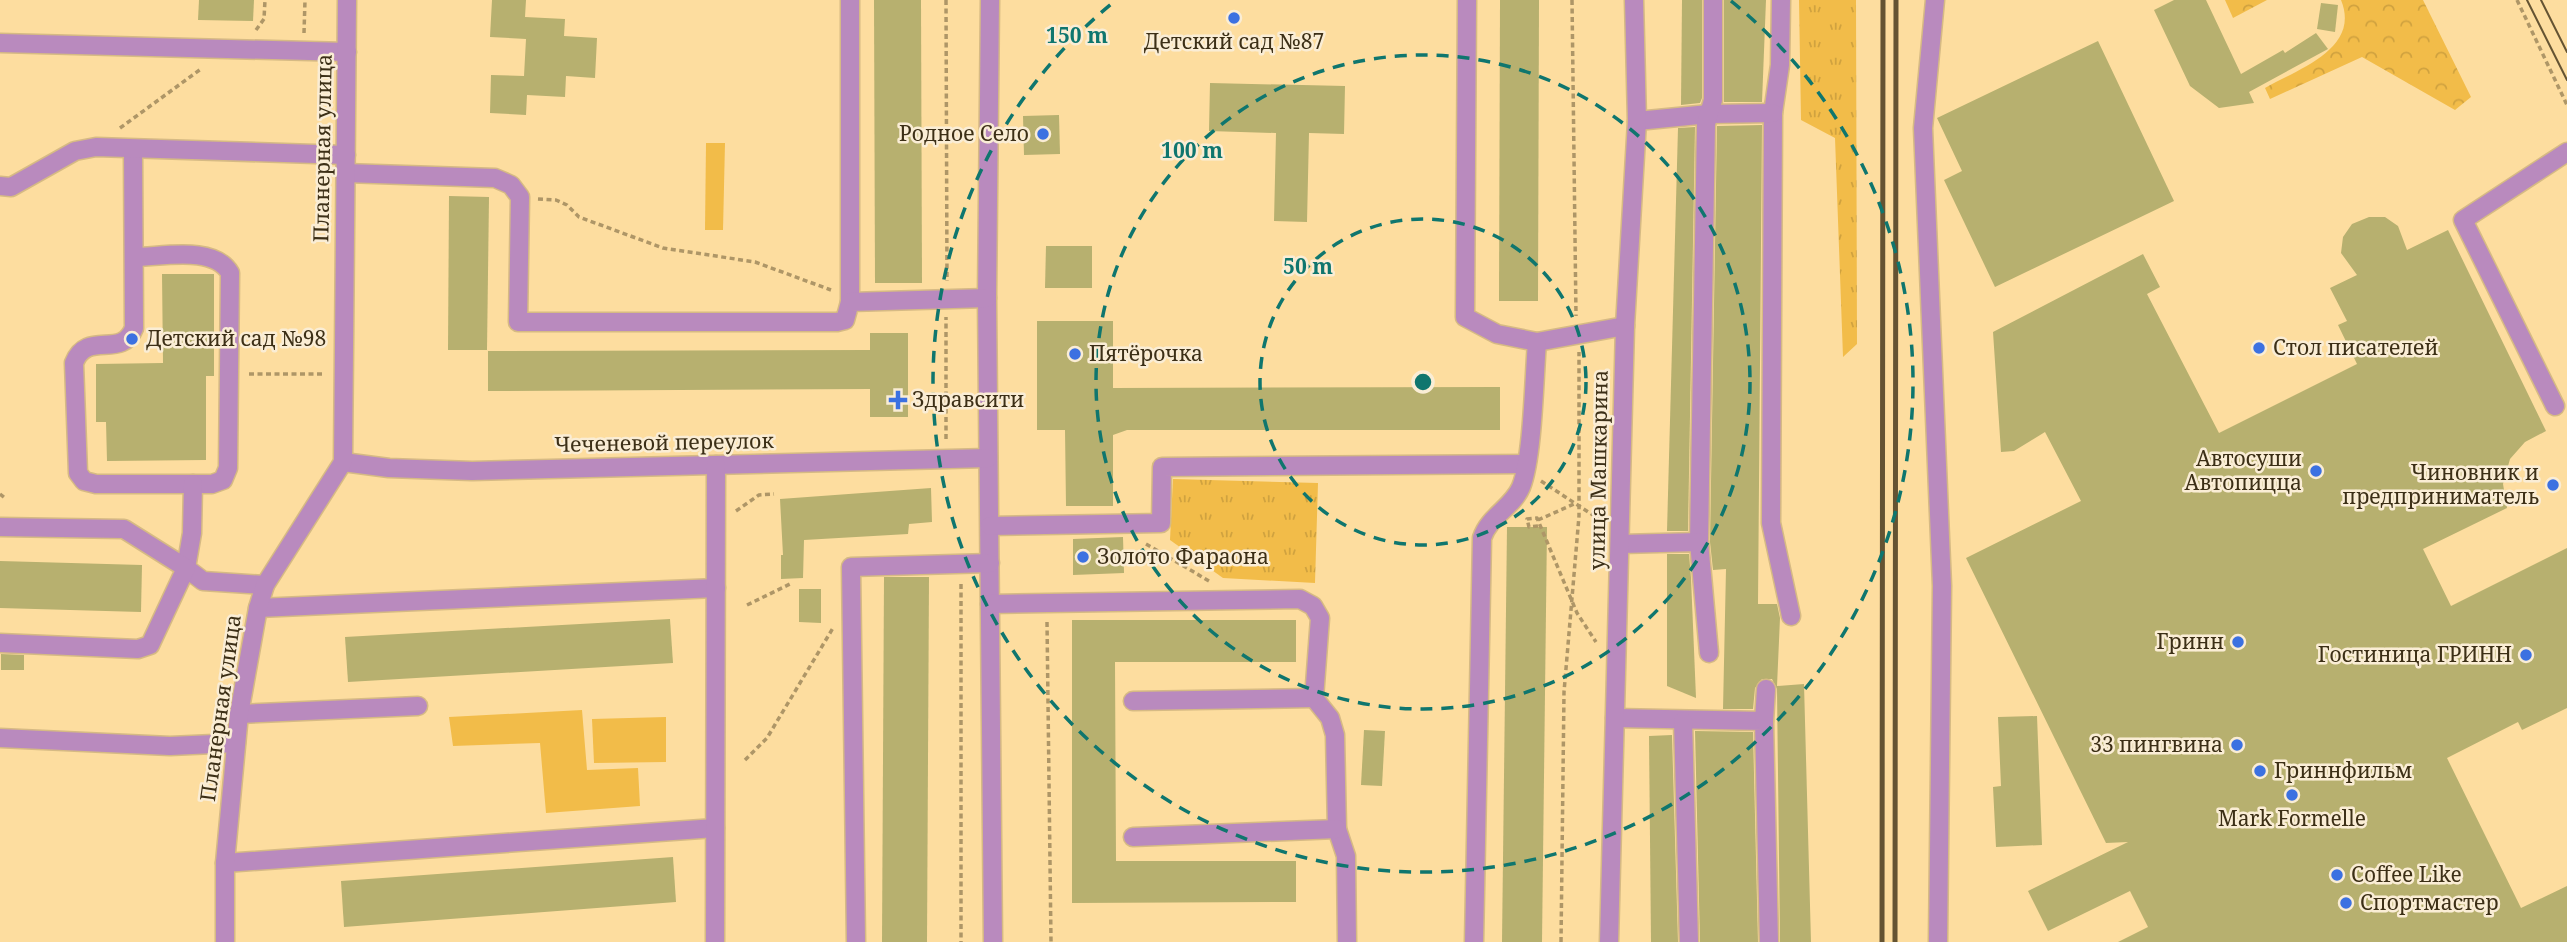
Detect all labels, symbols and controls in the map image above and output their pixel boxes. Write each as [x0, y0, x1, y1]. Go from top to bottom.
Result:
marker: Детский сад №87 [1226, 10, 1242, 26]
text: 150 m [1046, 21, 1108, 49]
place label: Детский сад №87 [1144, 27, 1324, 55]
street label: Планерная улица [306, 54, 338, 242]
place label: Родное Село [899, 119, 1029, 147]
marker: Родное Село [1035, 126, 1051, 142]
text: 100 m [1161, 136, 1223, 164]
text: 50 m [1283, 252, 1333, 280]
place label: Детский сад №98 [146, 324, 326, 352]
marker: Детский сад №98 [124, 331, 140, 347]
place label: Стол писателей [2273, 333, 2438, 361]
place label: Пятёрочка [1089, 339, 1203, 367]
marker: Стол писателей [2251, 340, 2267, 356]
marker: Пятёрочка [1067, 346, 1083, 362]
centre of rings [1411, 370, 1435, 394]
street label: улица Машкарина [1582, 370, 1614, 570]
place label: Здравсити [912, 385, 1024, 413]
marker: Здравсити [890, 392, 906, 408]
street label: Чеченевой переулок [554, 426, 774, 458]
place label: Автосуши Автопицца [2185, 444, 2302, 496]
place label: Чиновник и предприниматель [2342, 458, 2539, 510]
marker: Автосуши Автопицца [2308, 463, 2324, 479]
marker: Чиновник и предприниматель [2545, 477, 2561, 493]
place label: Золото Фараона [1097, 542, 1269, 570]
marker: Золото Фараона [1075, 549, 1091, 565]
street label: Планерная улица [193, 613, 247, 803]
place label: Гринн [2156, 627, 2224, 655]
marker: Гринн [2230, 634, 2246, 650]
place label: Гостиница ГРИНН [2318, 640, 2512, 668]
marker: Гостиница ГРИНН [2518, 647, 2534, 663]
place label: 33 пингвина [2090, 730, 2223, 758]
marker: 33 пингвина [2229, 737, 2245, 753]
place label: Гриннфильм [2274, 756, 2412, 784]
marker: Гриннфильм [2252, 763, 2268, 779]
marker: Mark Formelle [2284, 787, 2300, 803]
place label: Mark Formelle [2218, 804, 2366, 832]
place label: Coffee Like [2351, 860, 2462, 888]
marker: Coffee Like [2329, 867, 2345, 883]
place label: Спортмастер [2360, 888, 2499, 916]
marker: Спортмастер [2338, 895, 2354, 911]

